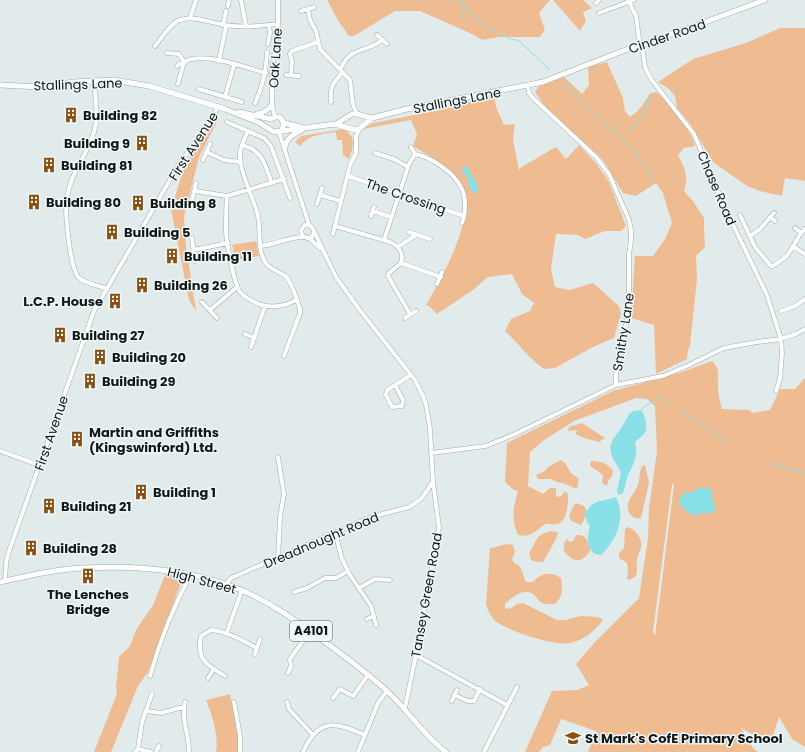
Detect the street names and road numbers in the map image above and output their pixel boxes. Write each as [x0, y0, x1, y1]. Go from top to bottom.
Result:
street label: Cinder Road [626, 14, 708, 59]
street label: Oak Lane [264, 27, 287, 89]
street label: Stallings Lane [33, 73, 123, 96]
street label: Stallings Lane [412, 83, 503, 118]
street label: First Avenue [164, 108, 223, 184]
street label: Chase Road [692, 148, 741, 228]
street label: The Crossing [363, 174, 449, 219]
street label: Smithy Lane [608, 292, 639, 373]
street label: First Avenue [30, 393, 73, 473]
street label: Dreadnought Road [261, 508, 382, 573]
street label: Tansey Green Road [406, 531, 447, 659]
street label: High Street [165, 562, 239, 599]
road number: A4101 [290, 621, 332, 641]

